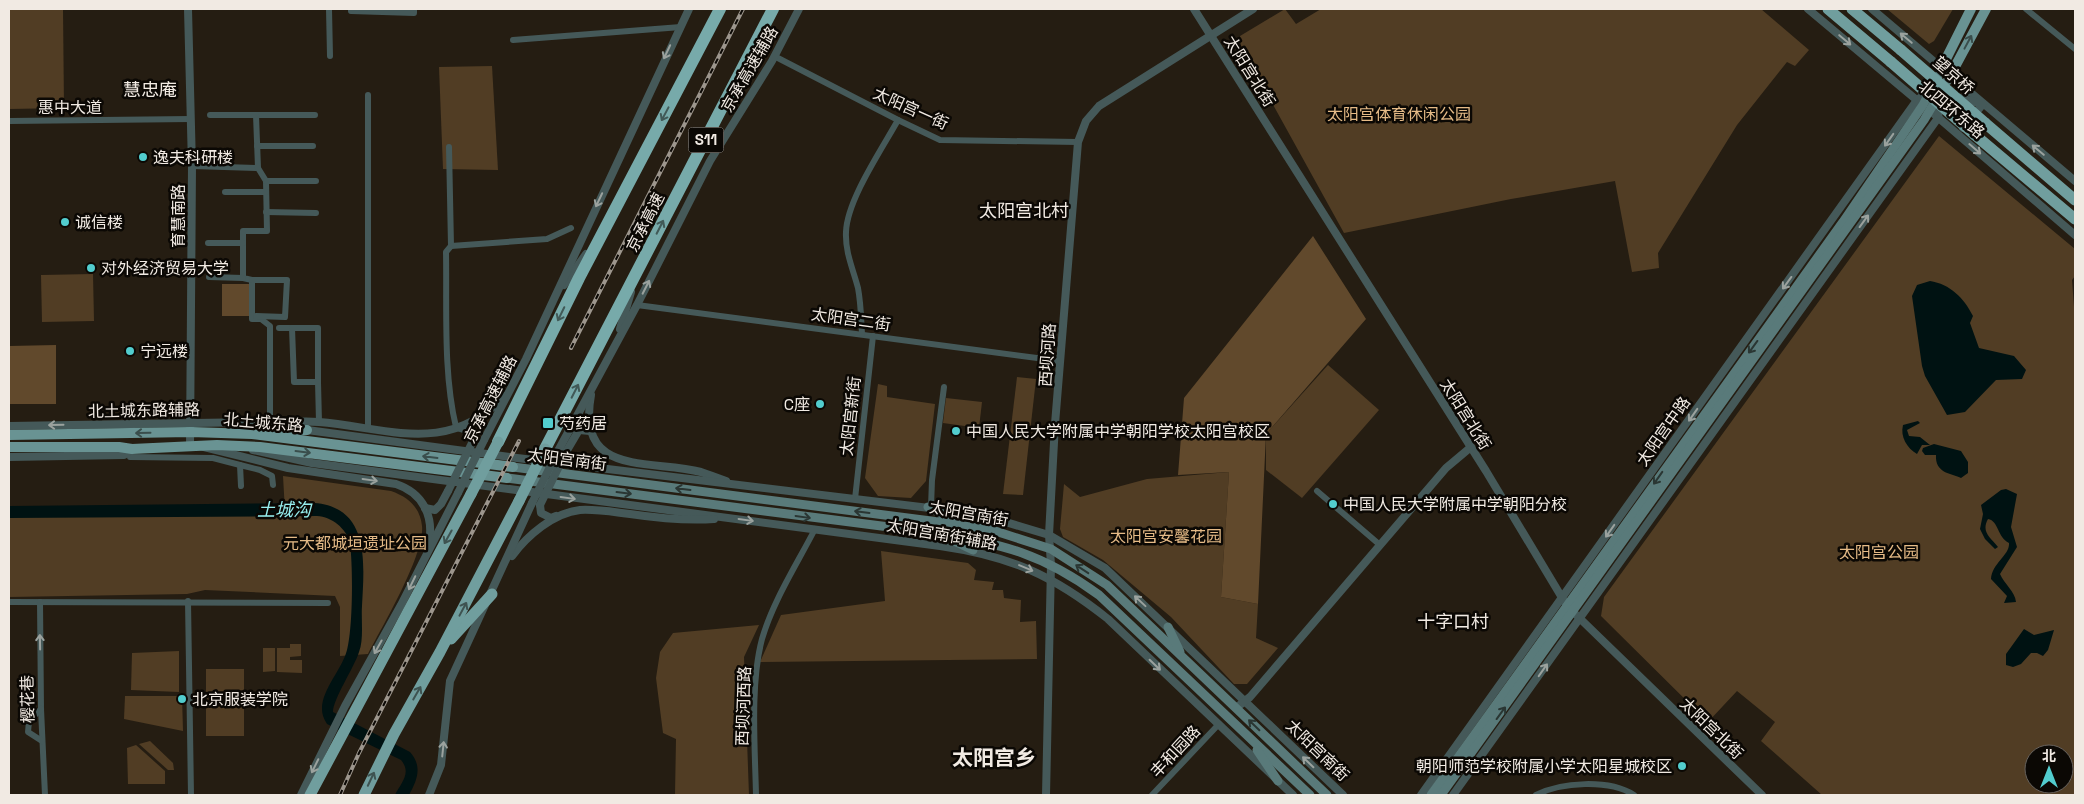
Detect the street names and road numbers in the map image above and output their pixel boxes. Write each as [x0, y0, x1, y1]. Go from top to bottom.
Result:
street label: 京承高速辅路 [716, 22, 783, 116]
street label: 太阳宫北街 [1219, 32, 1280, 111]
street label: 望京桥 [1929, 52, 1979, 99]
street label: 北四环东路 [1914, 76, 1989, 143]
street label: 太阳宫一街 [870, 83, 952, 134]
street label: 惠中大道 [38, 97, 102, 118]
road number: S11 [688, 128, 724, 152]
street label: 育慧南路 [168, 184, 189, 248]
street label: 京承高速 [622, 189, 669, 256]
street label: 太阳宫二街 [810, 304, 892, 335]
street label: 西坝河路 [1035, 322, 1060, 388]
street label: 京承高速辅路 [459, 352, 522, 447]
street label: 太阳宫新街 [836, 375, 865, 457]
street label: 太阳宫北街 [1435, 375, 1496, 454]
street label: 太阳宫中路 [1632, 392, 1695, 470]
street label: 北土城东路辅路 [88, 399, 200, 422]
street label: 北土城东路 [222, 409, 304, 436]
street label: 太阳宫南街 [526, 444, 608, 475]
street label: 太阳宫南街 [928, 496, 1010, 531]
street label: 太阳宫南街辅路 [885, 514, 999, 555]
street label: 西坝河西路 [732, 666, 755, 746]
street label: 樱花巷 [17, 675, 38, 723]
street label: 太阳宫北街 [1676, 693, 1748, 764]
street label: 太阳宫南街 [1282, 715, 1354, 786]
street label: 丰和园路 [1146, 721, 1205, 782]

